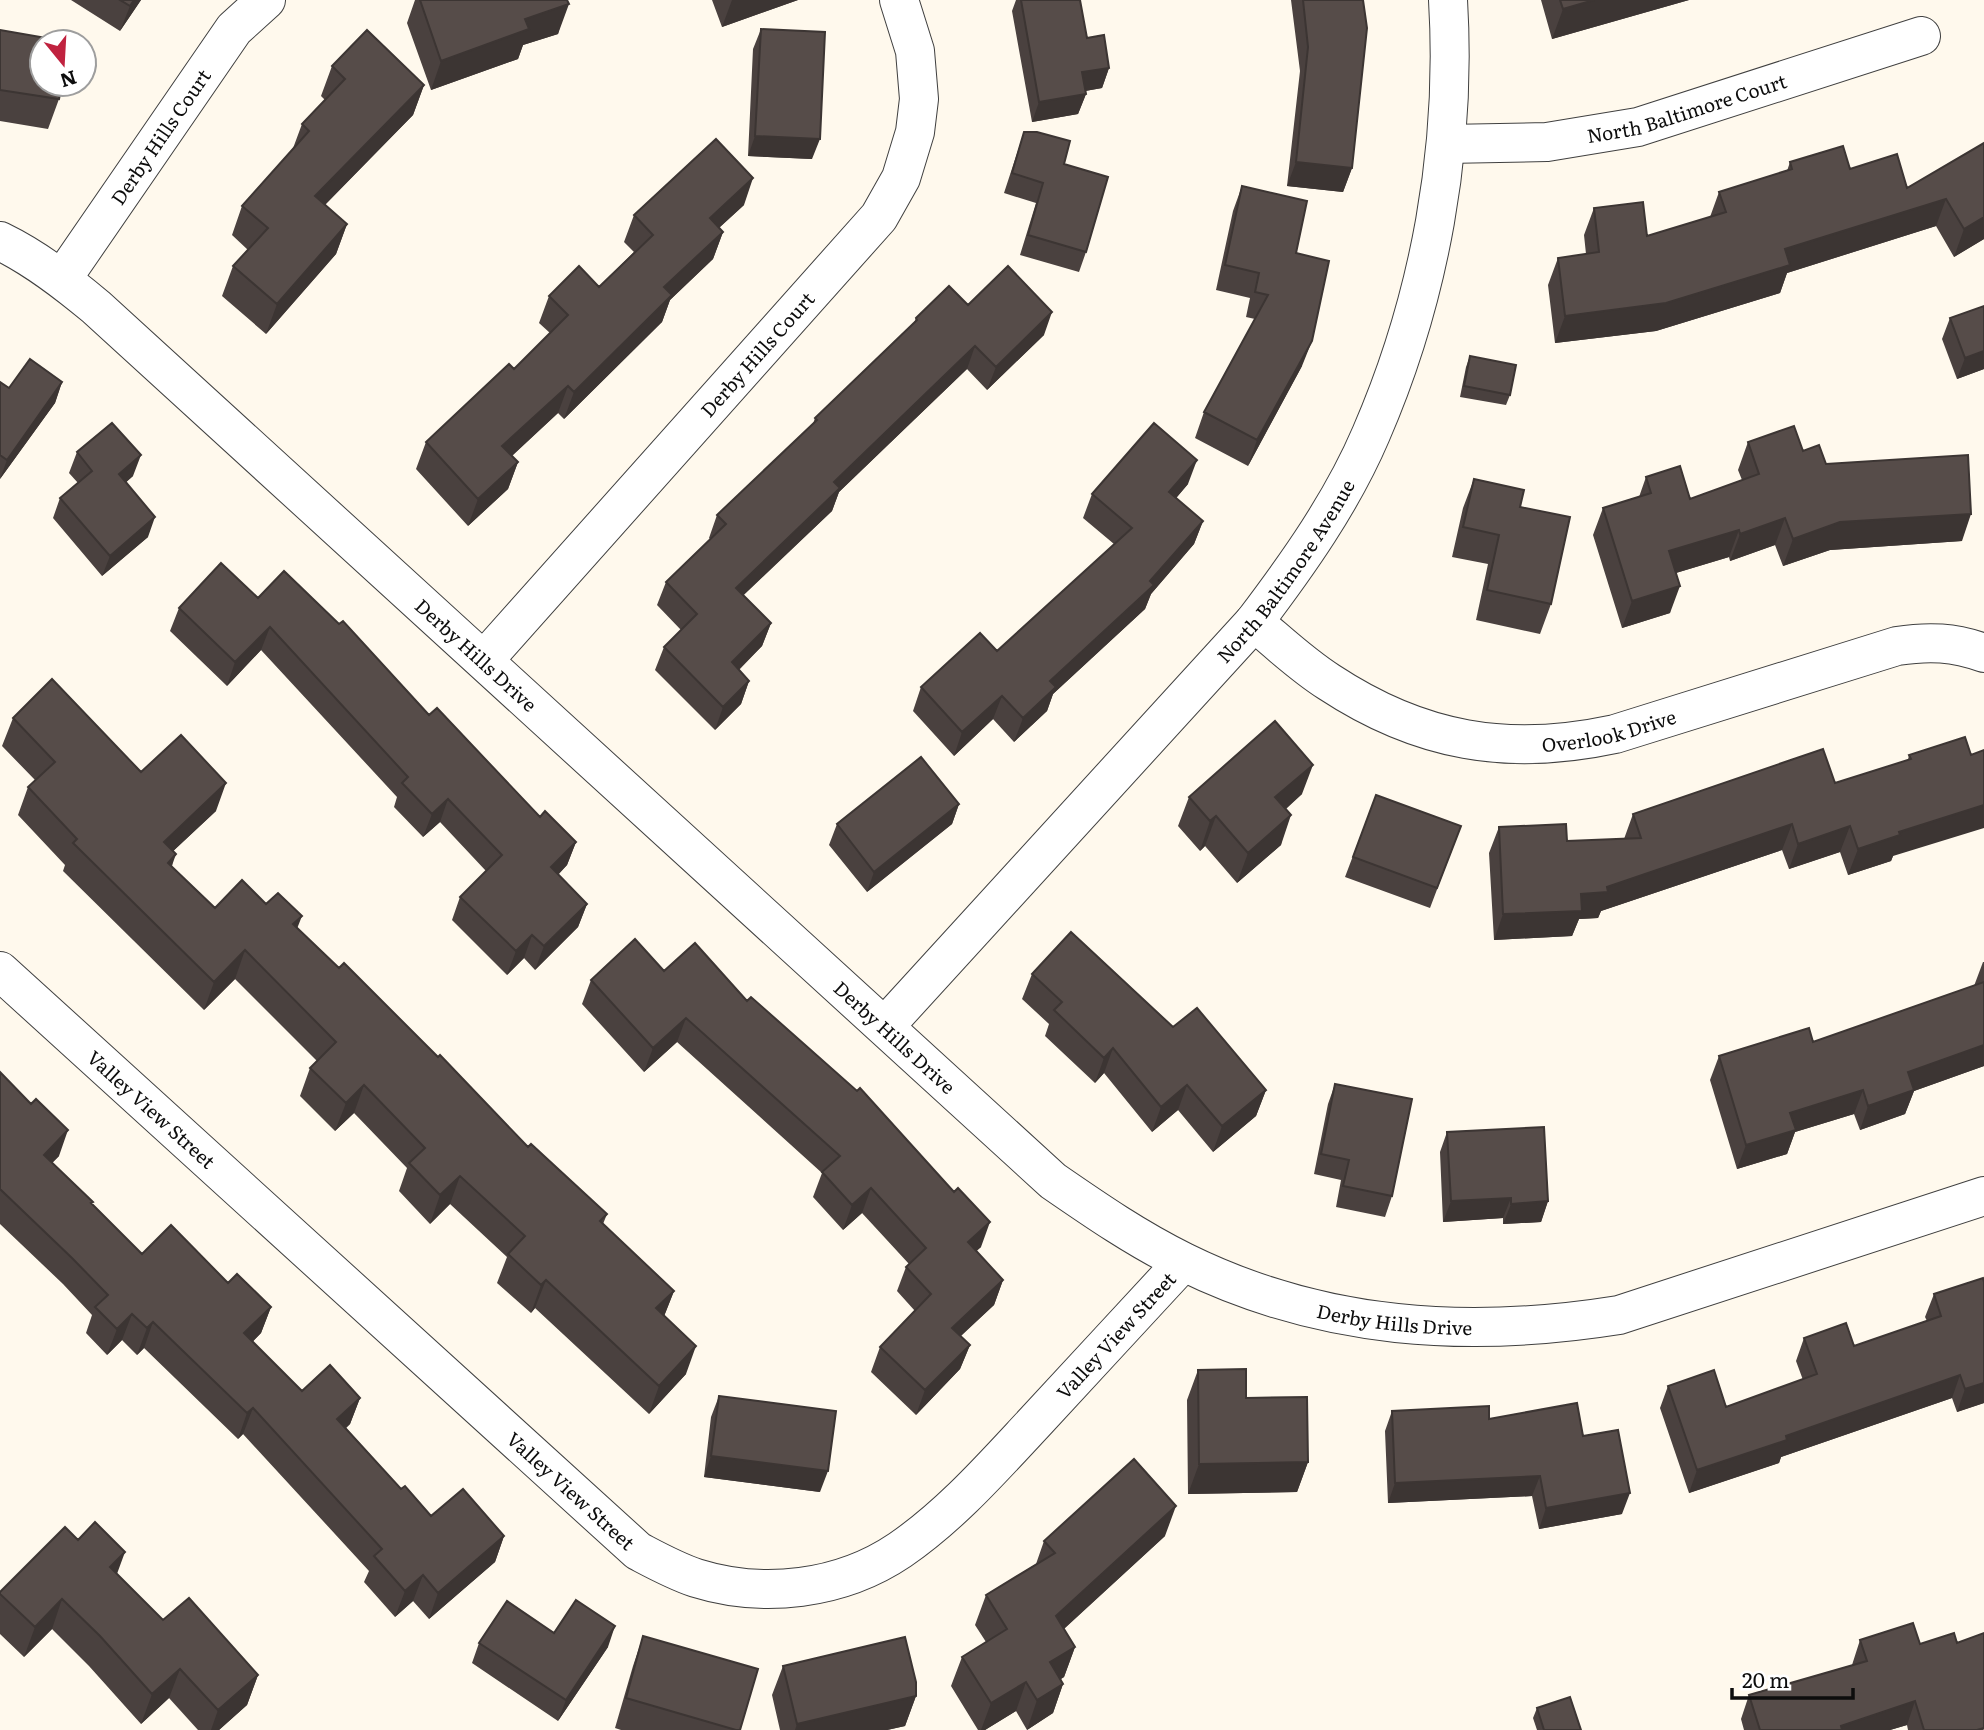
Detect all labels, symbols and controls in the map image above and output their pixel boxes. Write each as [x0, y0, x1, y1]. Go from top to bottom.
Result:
north arrow [28, 28, 98, 98]
street label: Derby Hills Court [103, 63, 217, 210]
text: N [57, 64, 80, 96]
street label: North Baltimore Court [1585, 66, 1790, 149]
street label: Derby Hills Court [693, 285, 821, 423]
street label: North Baltimore Avenue [1210, 474, 1361, 669]
street label: Derby Hills Drive [409, 591, 544, 718]
street label: Overlook Drive [1541, 702, 1679, 758]
street label: Derby Hills Drive [828, 974, 962, 1100]
street label: Valley View Street [82, 1043, 222, 1175]
street label: Valley View Street [1049, 1265, 1182, 1405]
street label: Derby Hills Drive [1314, 1296, 1473, 1341]
street label: Valley View Street [501, 1425, 642, 1556]
scale bar [1732, 1656, 1853, 1700]
text: 20 m [1742, 1663, 1789, 1694]

